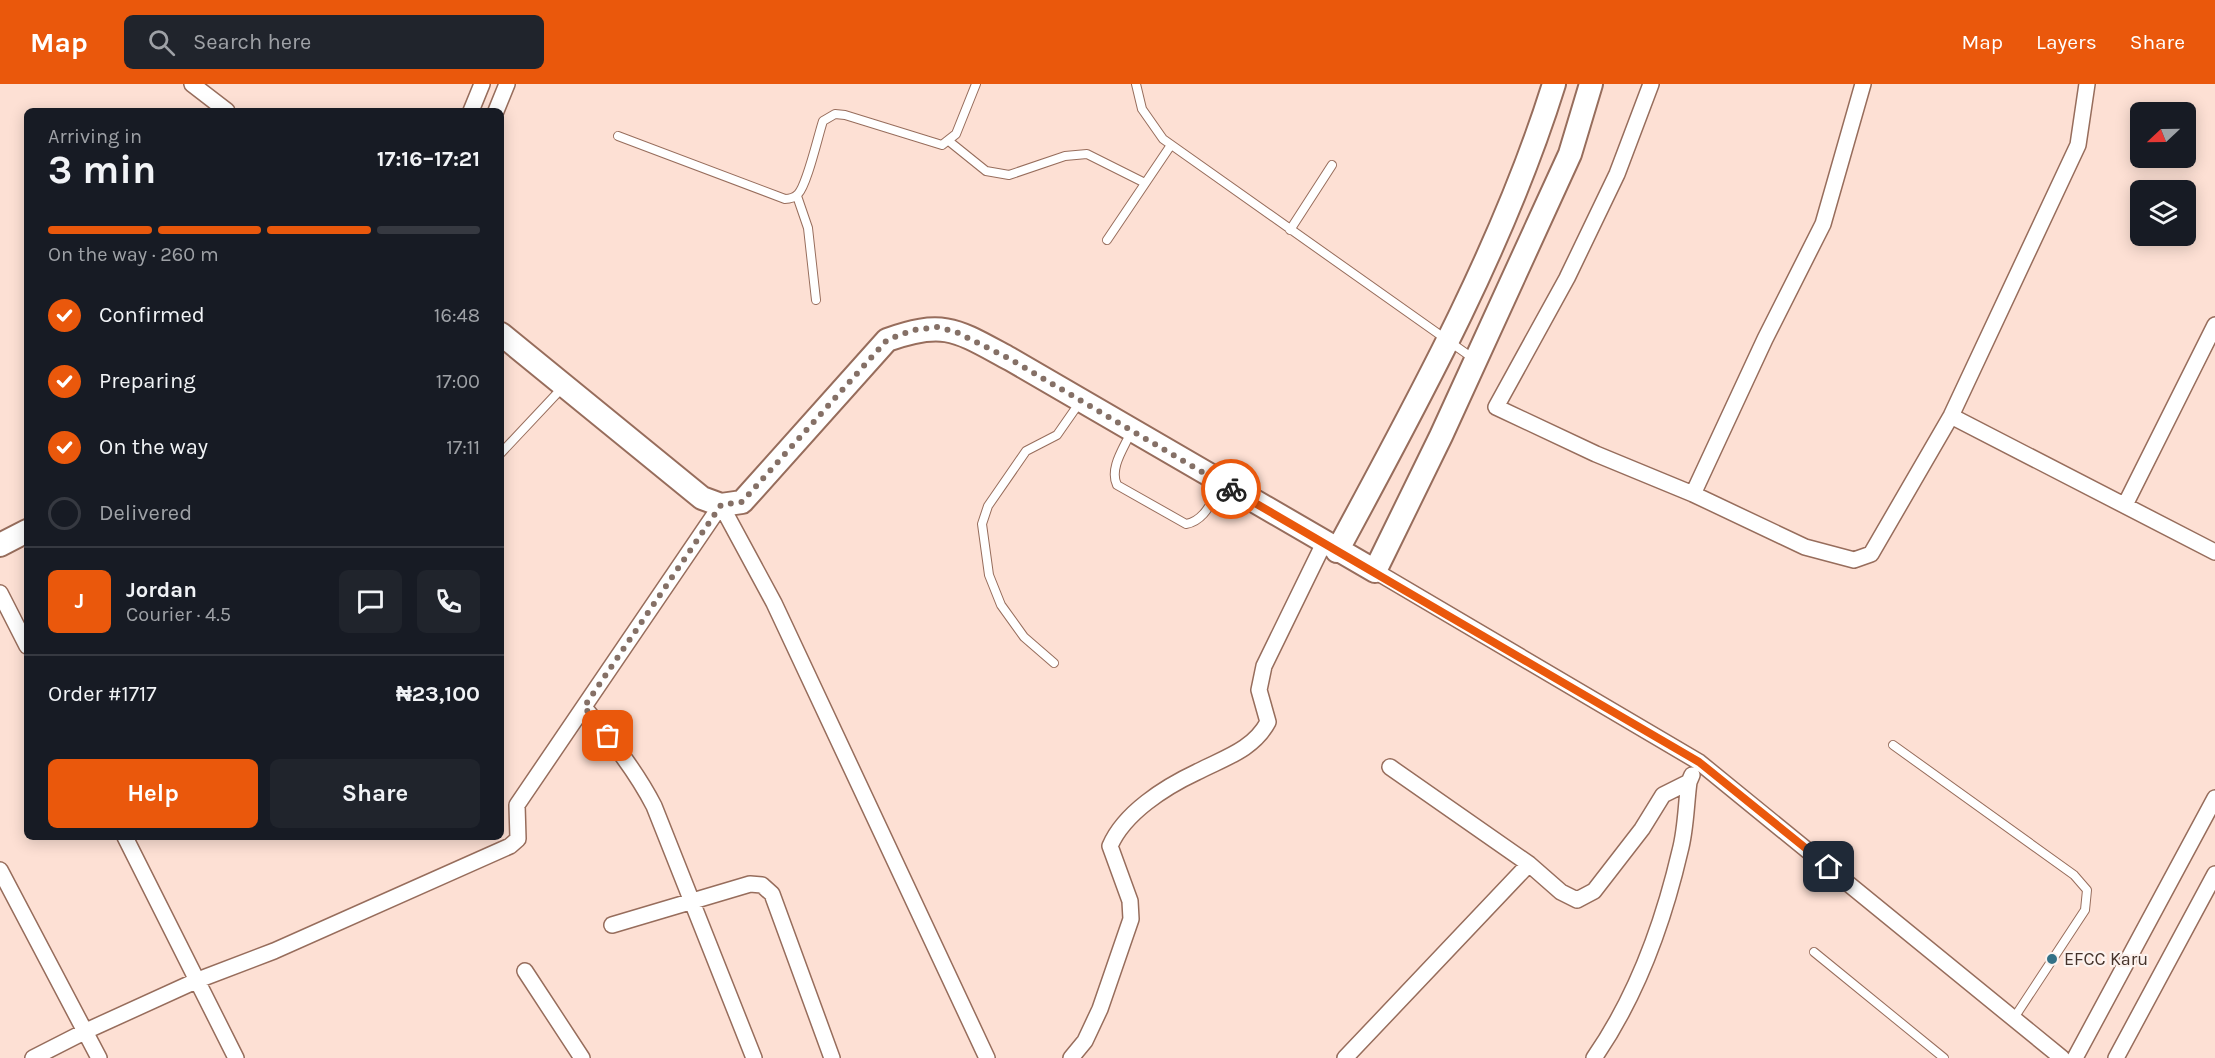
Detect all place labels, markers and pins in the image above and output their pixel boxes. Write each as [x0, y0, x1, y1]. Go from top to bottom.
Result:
pin [582, 710, 633, 761]
pin [1803, 841, 1854, 892]
place label: EFCC Karu [2064, 948, 2148, 970]
marker: EFCC Karu [2045, 952, 2059, 966]

